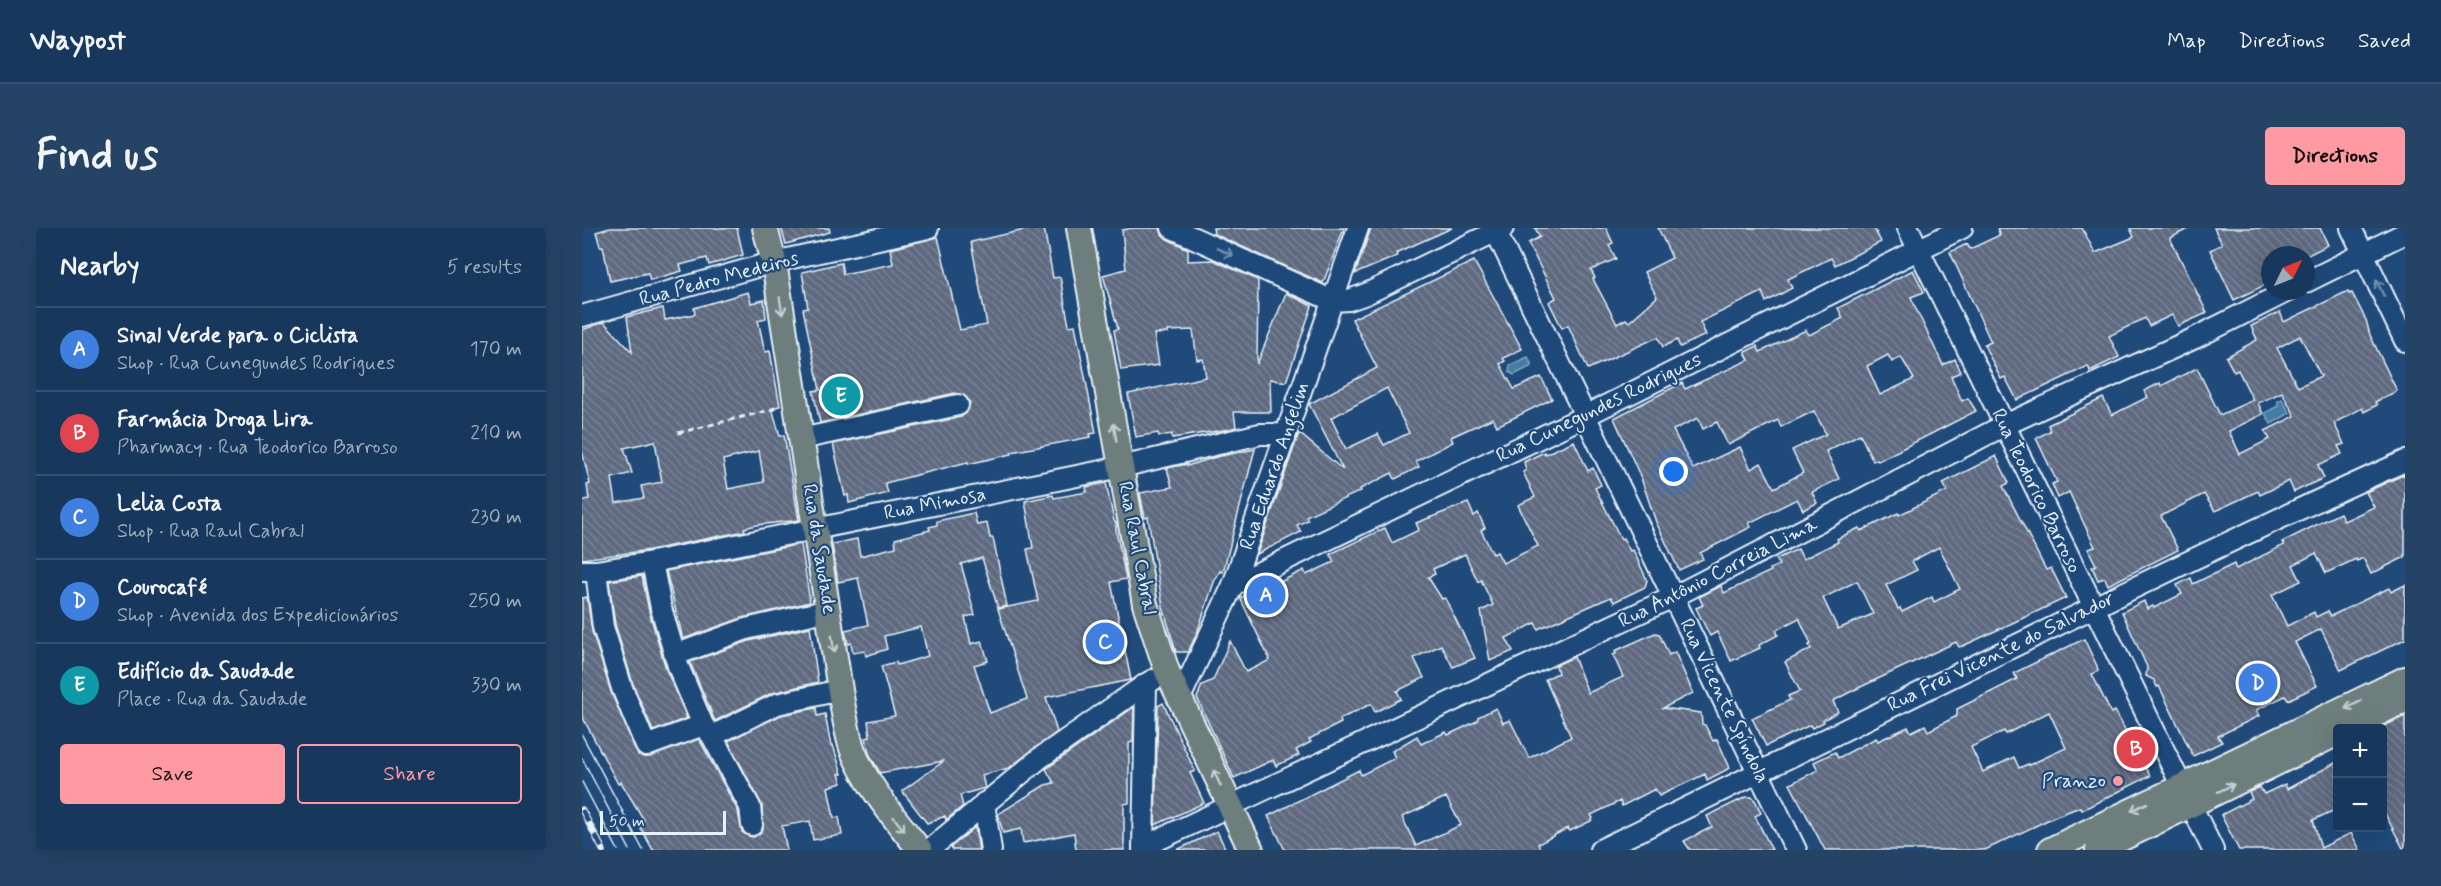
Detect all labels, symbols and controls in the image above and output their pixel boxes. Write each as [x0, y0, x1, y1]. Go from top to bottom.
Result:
text: Waypost [30, 23, 126, 60]
text: Map [2167, 27, 2206, 55]
text: Directions [2239, 27, 2325, 55]
text: Saved [2358, 27, 2411, 55]
button: Directions [2265, 127, 2405, 185]
text: Find us [36, 129, 158, 184]
street label: Rua Pedro Medeiros [636, 245, 802, 313]
north arrow [2261, 246, 2315, 300]
one-way arrow [1215, 247, 1233, 258]
text: Nearby [60, 250, 139, 284]
text: 5 results [447, 254, 522, 281]
one-way arrow [2373, 280, 2385, 298]
one-way arrow [775, 296, 786, 315]
text: Sinal Verde para o Ciclista [117, 322, 359, 350]
text: A [73, 336, 86, 363]
text: 170 m [470, 336, 522, 363]
street label: Rua Cunegundes Rodrigues [1492, 346, 1707, 471]
text: Shop · Rua Cunegundes Rodrigues [117, 350, 395, 377]
pin: E [822, 374, 860, 418]
street label: Rua Eduardo Angelim [1234, 378, 1318, 554]
street label: Rua Teodorico Barroso [1984, 404, 2088, 578]
text: Farmácia Droga Lira [117, 406, 313, 434]
text: B [73, 420, 86, 447]
text: 210 m [470, 420, 522, 447]
one-way arrow [1109, 423, 1120, 443]
text: Pharmacy · Rua Teodorico Barroso [117, 434, 398, 461]
your location [1659, 457, 1688, 486]
street label: Rua Raul Cabral [1111, 479, 1163, 617]
street label: Rua Mimosa [882, 481, 988, 527]
street label: Rua da Saudade [795, 482, 843, 616]
text: Lelia Costa [117, 490, 222, 518]
text: C [72, 504, 87, 531]
text: 230 m [470, 504, 522, 531]
street label: Rua Antônio Correia Lima [1614, 511, 1823, 635]
text: Shop · Rua Raul Cabral [117, 518, 304, 545]
pin: A [1246, 572, 1286, 617]
text: Courocafé [117, 574, 207, 602]
street label: Rua Frei Vicente do Salvador [1883, 585, 2119, 719]
text: D [73, 588, 86, 615]
text: 250 m [468, 588, 522, 615]
text: Shop · Avenida dos Expedicionários [117, 602, 398, 629]
street label: Rua Vicente Spíndola [1672, 614, 1776, 788]
pin: C [1086, 620, 1124, 664]
one-way arrow [828, 633, 839, 653]
text: Edifício da Saudade [117, 658, 295, 686]
pin: D [2238, 660, 2278, 706]
text: E [74, 672, 85, 699]
text: 330 m [471, 672, 522, 699]
text: Place · Rua da Saudade [117, 686, 308, 713]
one-way arrow [2344, 699, 2362, 711]
map controls [2333, 724, 2387, 832]
button: + [2333, 724, 2387, 778]
pin: B [2116, 726, 2156, 772]
button: Save [60, 744, 285, 804]
button: Share [297, 744, 522, 804]
place label: Pranzo [2042, 768, 2106, 795]
one-way arrow [1210, 770, 1222, 788]
marker: Pranzo [2111, 774, 2125, 788]
button: − [2333, 778, 2387, 832]
one-way arrow [2216, 781, 2234, 793]
one-way arrow [2130, 802, 2148, 813]
scale bar [600, 808, 726, 836]
text: 50 m [609, 811, 645, 832]
one-way arrow [892, 815, 905, 831]

